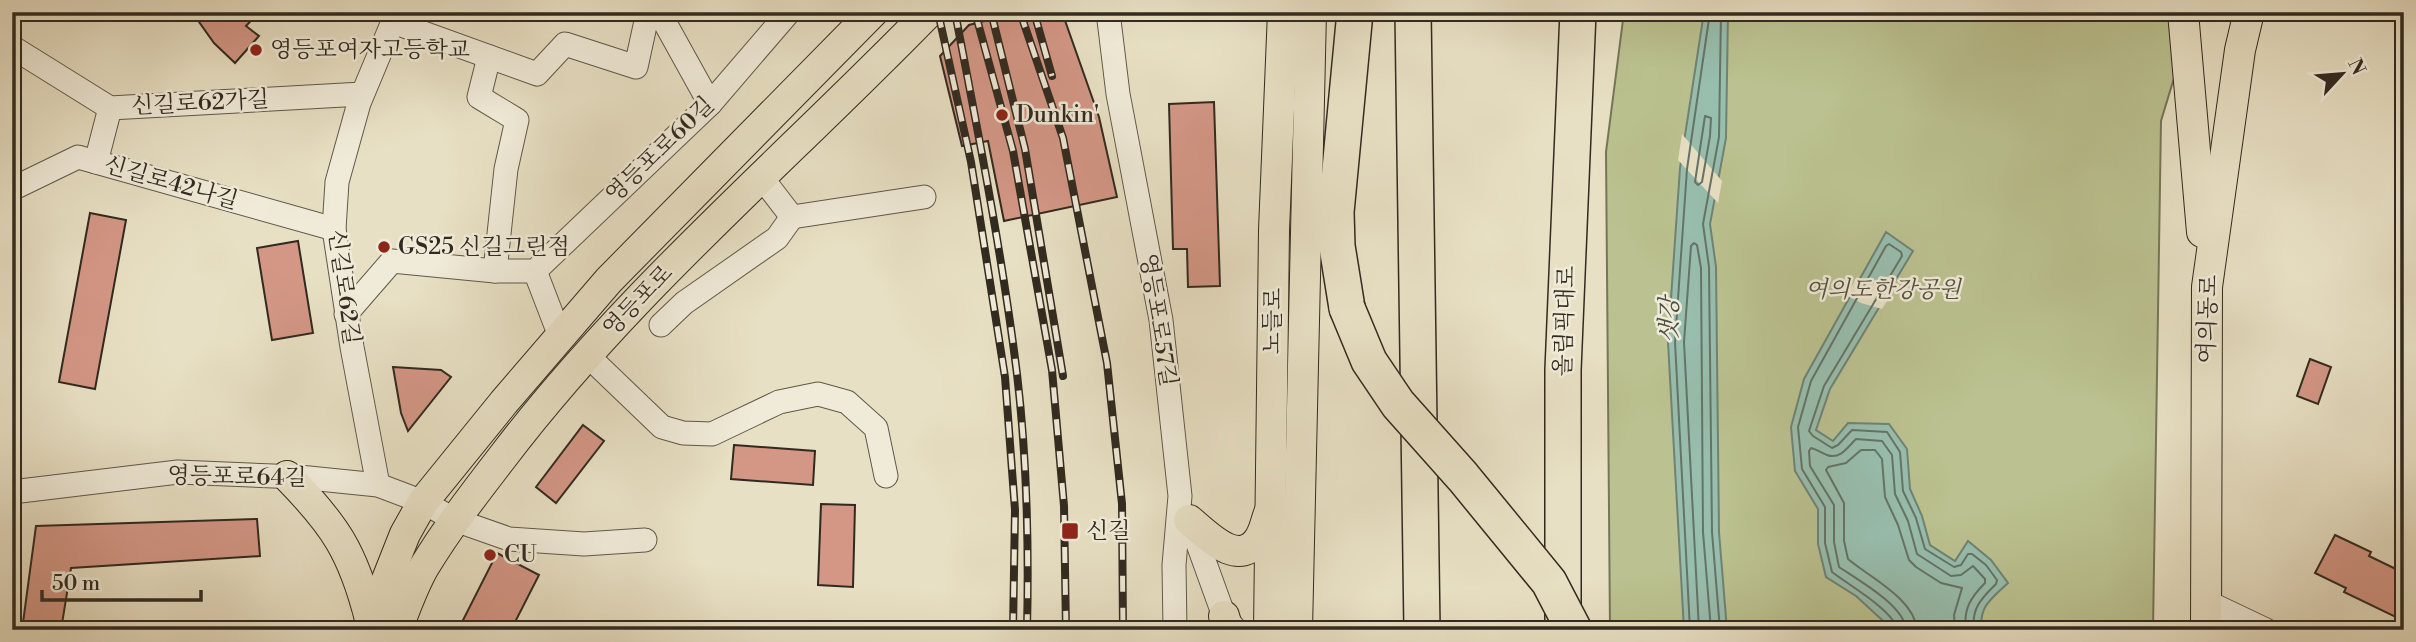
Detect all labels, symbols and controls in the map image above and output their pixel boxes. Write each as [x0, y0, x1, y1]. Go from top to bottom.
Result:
place label: 영등포여자고등학교 [270, 36, 470, 64]
north arrow [2308, 38, 2378, 108]
marker: 영등포여자고등학교 [248, 42, 264, 58]
text: N [2342, 55, 2370, 79]
street label: 신길로62가길 [130, 85, 270, 121]
street label: 영등포로60길 [600, 91, 720, 209]
place label: Dunkin' [1016, 101, 1099, 129]
marker: Dunkin' [994, 107, 1010, 123]
street label: 신길로42나길 [101, 151, 241, 215]
street label: 신길로62길 [322, 228, 366, 346]
place label: GS25 신길그린점 [398, 233, 570, 261]
marker: GS25 신길그린점 [376, 239, 392, 255]
street label: 영등포로57길 [1134, 251, 1182, 389]
street label: 영등포로 [597, 259, 679, 343]
street label: 올림픽대로 [1549, 265, 1581, 377]
street label: 여의동로 [2192, 274, 2224, 364]
park label: 여의도한강공원 [1805, 276, 1963, 304]
street label: 노들로 [1258, 287, 1288, 355]
water label: 샛강 [1655, 293, 1685, 343]
street label: 영등포로64길 [167, 462, 307, 492]
place label: 신길 [1086, 517, 1130, 545]
marker: 신길 [1060, 521, 1080, 541]
place label: CU [504, 541, 537, 569]
marker: CU [482, 547, 498, 563]
scale bar [42, 558, 201, 602]
text: 50 m [52, 571, 100, 597]

